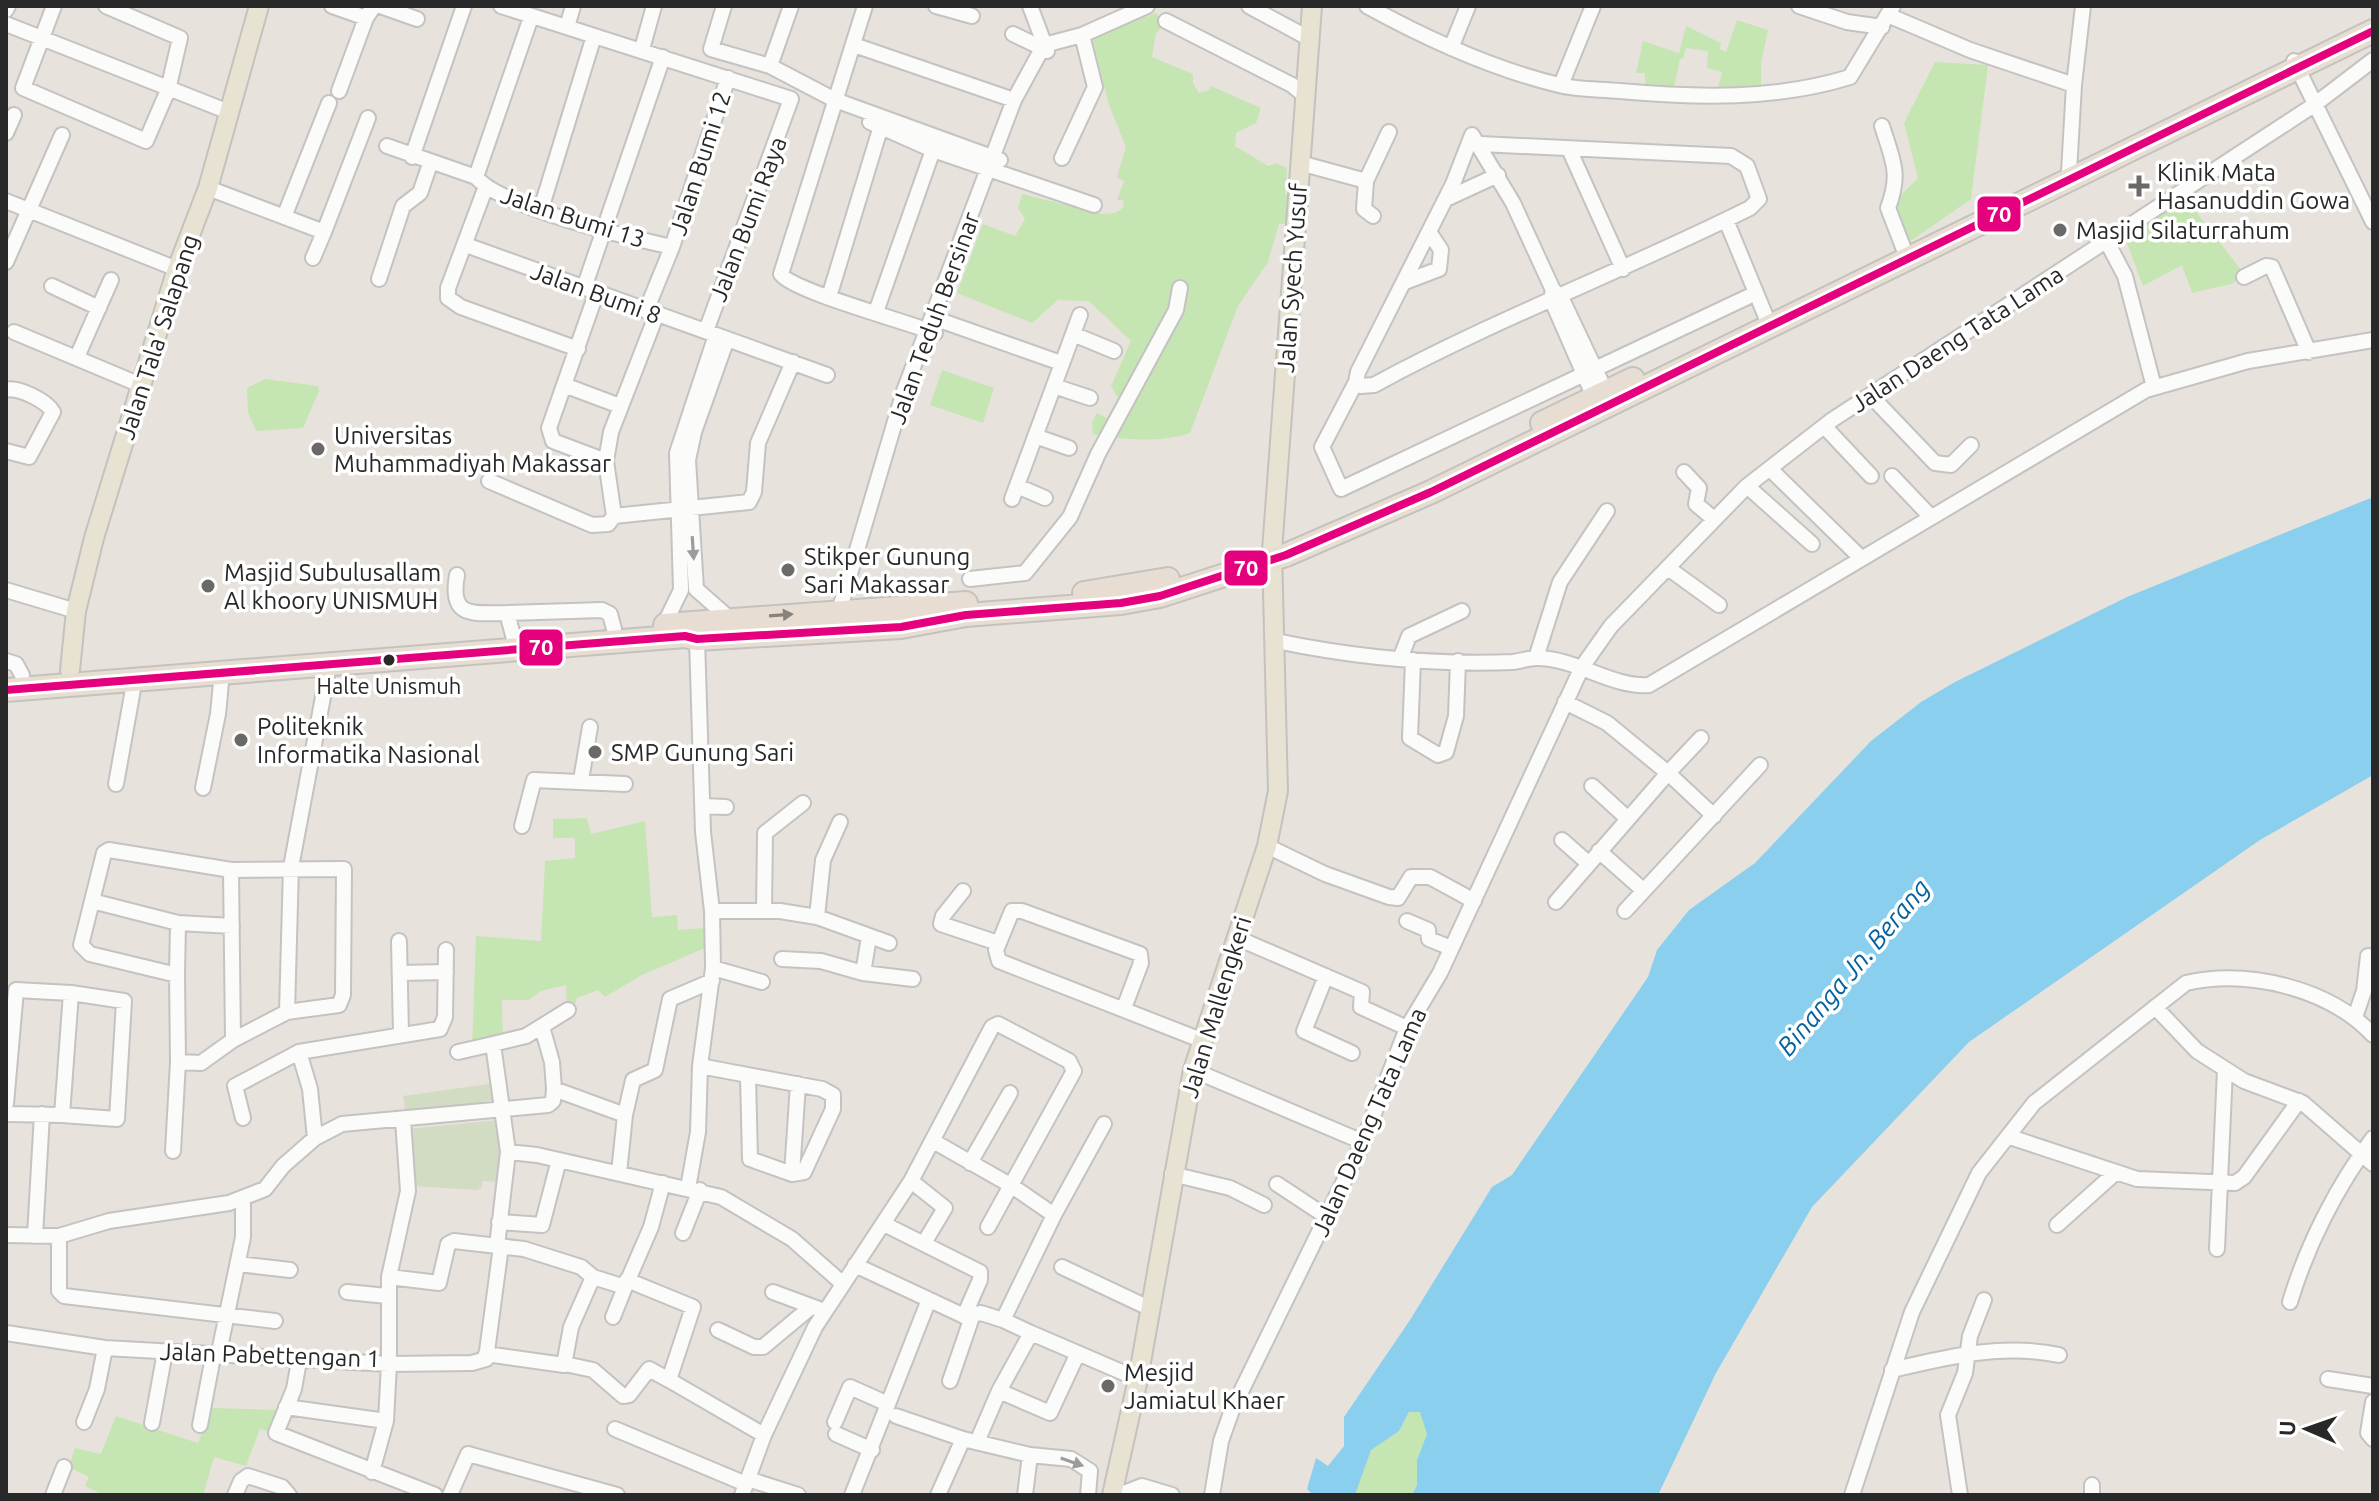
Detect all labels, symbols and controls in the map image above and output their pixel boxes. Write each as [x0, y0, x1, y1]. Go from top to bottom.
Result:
street label: Jalan Bumi 12 [664, 87, 736, 239]
street label: Jalan Bumi Raya [704, 133, 792, 305]
place label: Klinik Mata Hasanuddin Gowa [2157, 159, 2350, 214]
marker: Klinik Mata Hasanuddin Gowa [2128, 175, 2150, 197]
street label: Jalan Bumi 13 [497, 181, 649, 253]
street label: Jalan Syech Yusuf [1272, 182, 1312, 374]
line badge: 70 [1976, 195, 2022, 233]
text: 70 [1987, 201, 2011, 226]
street label: Jalan Teduh Bersinar [883, 208, 985, 428]
place label: Masjid Silaturrahum [2076, 217, 2290, 244]
marker: Masjid Silaturrahum [2051, 221, 2069, 239]
street label: Jalan Tala' Salapang [112, 231, 204, 443]
street label: Jalan Bumi 8 [527, 257, 665, 329]
street label: Jalan Daeng Tata Lama [1846, 260, 2068, 418]
place label: Universitas Muhammadiyah Makassar [334, 422, 611, 477]
marker: Universitas Muhammadiyah Makassar [309, 440, 327, 458]
one-way arrow [687, 536, 700, 561]
place label: Stikper Gunung Sari Makassar [804, 543, 970, 598]
line badge: 70 [1223, 549, 1269, 587]
text: 70 [1234, 555, 1258, 580]
place label: Masjid Subulusallam Al khoory UNISMUH [224, 559, 441, 614]
marker: Stikper Gunung Sari Makassar [779, 561, 797, 579]
marker: Masjid Subulusallam Al khoory UNISMUH [199, 577, 217, 595]
one-way arrow [769, 608, 794, 621]
line badge: 70 [518, 628, 564, 667]
text: 70 [529, 634, 553, 659]
marker: Halte Unismuh [381, 652, 397, 668]
place label: Halte Unismuh [317, 673, 461, 698]
place label: Politeknik Informatika Nasional [257, 713, 479, 768]
marker: Politeknik Informatika Nasional [232, 731, 250, 749]
place label: SMP Gunung Sari [611, 739, 794, 766]
marker: SMP Gunung Sari [586, 743, 604, 761]
water label: Binanga Jn. Berang [1771, 873, 1935, 1061]
street label: Jalan Mallengkeri [1176, 913, 1256, 1101]
street label: Jalan Daeng Tata Lama [1306, 1004, 1432, 1240]
street label: Jalan Pabettengan 1 [159, 1338, 381, 1372]
place label: Mesjid Jamiatul Khaer [1124, 1359, 1285, 1414]
marker: Mesjid Jamiatul Khaer [1099, 1377, 1117, 1395]
north arrow [2267, 1389, 2347, 1469]
text: U [2274, 1420, 2299, 1436]
one-way arrow [1060, 1457, 1084, 1469]

